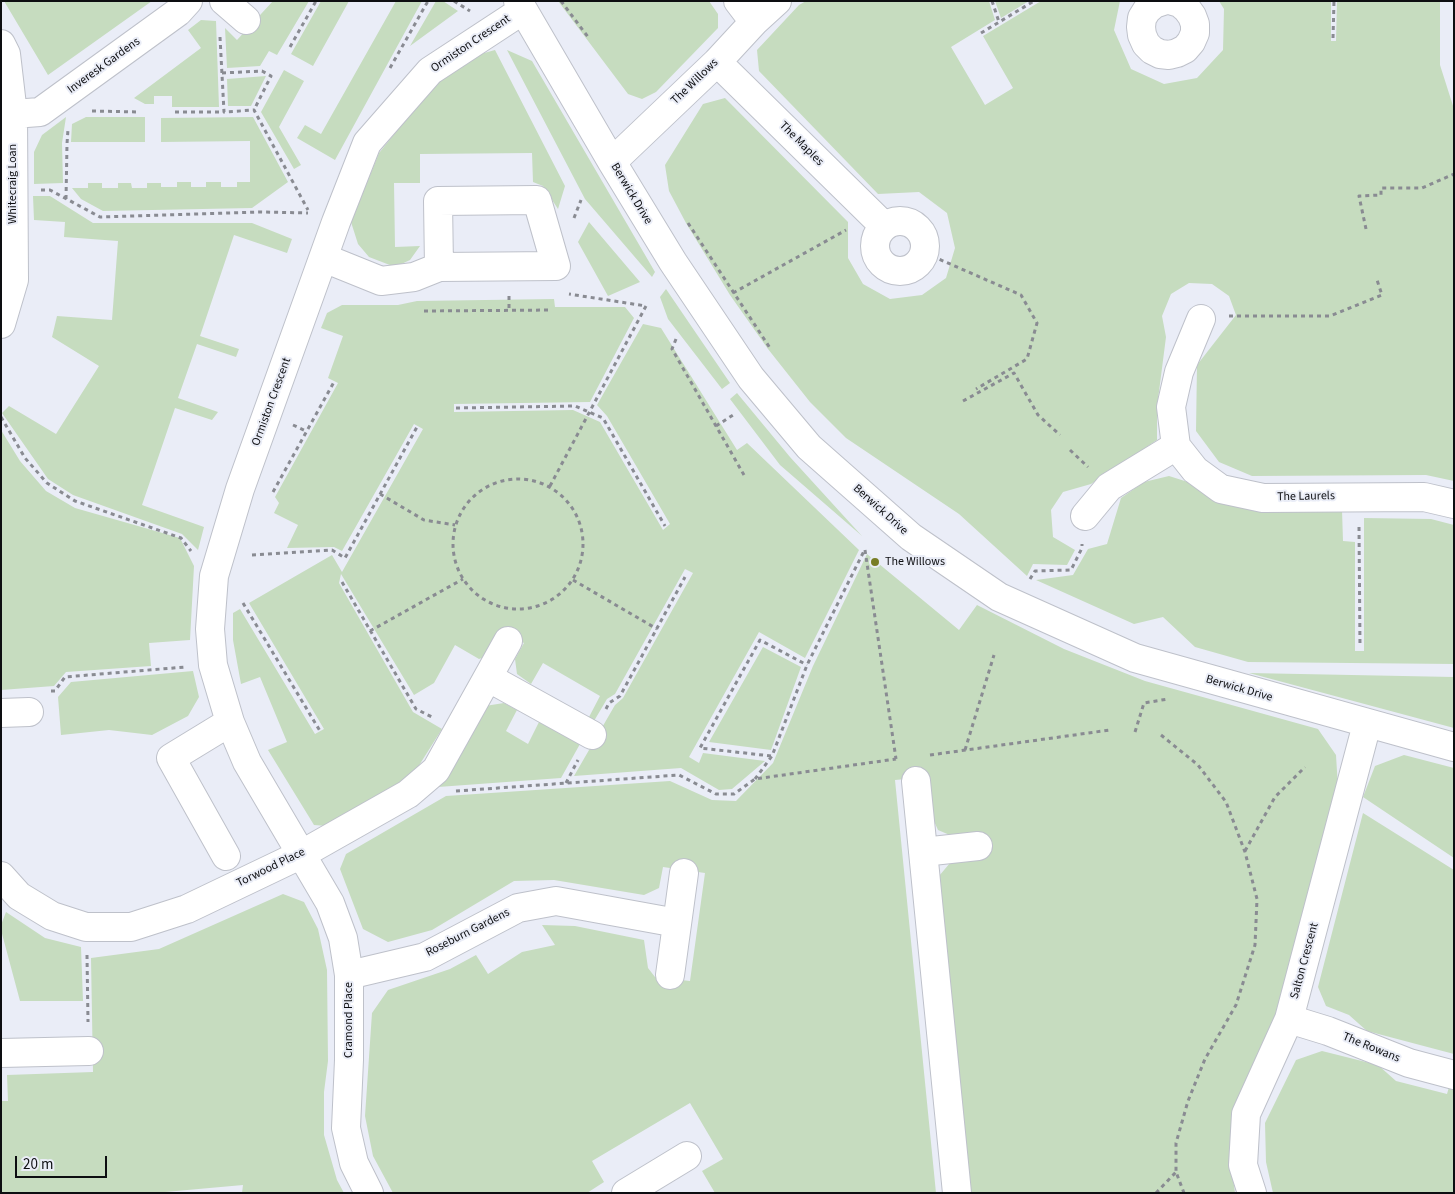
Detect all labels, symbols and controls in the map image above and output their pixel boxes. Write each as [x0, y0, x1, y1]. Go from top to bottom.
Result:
street label: Ormiston Crescent [428, 12, 514, 76]
street label: Inveresk Gardens [65, 35, 143, 97]
street label: The Willows [668, 56, 722, 108]
street label: The Maples [776, 119, 826, 169]
street label: Whitecraig Loan [6, 144, 20, 224]
street label: Berwick Drive [607, 161, 655, 227]
street label: Ormiston Crescent [249, 356, 295, 448]
street label: Berwick Drive [850, 482, 910, 538]
street label: The Laurels [1277, 489, 1335, 505]
place label: The Willows [885, 555, 945, 569]
marker: The Willows [869, 556, 881, 568]
street label: Berwick Drive [1204, 673, 1274, 705]
street label: Torwood Place [234, 845, 308, 891]
street label: Roseburn Gardens [424, 906, 512, 960]
street label: Salton Crescent [1288, 921, 1322, 1001]
street label: Cramond Place [342, 982, 356, 1058]
street label: The Rowans [1340, 1030, 1402, 1066]
scale bar [18, 1146, 110, 1178]
text: 20 m [23, 1154, 53, 1175]

